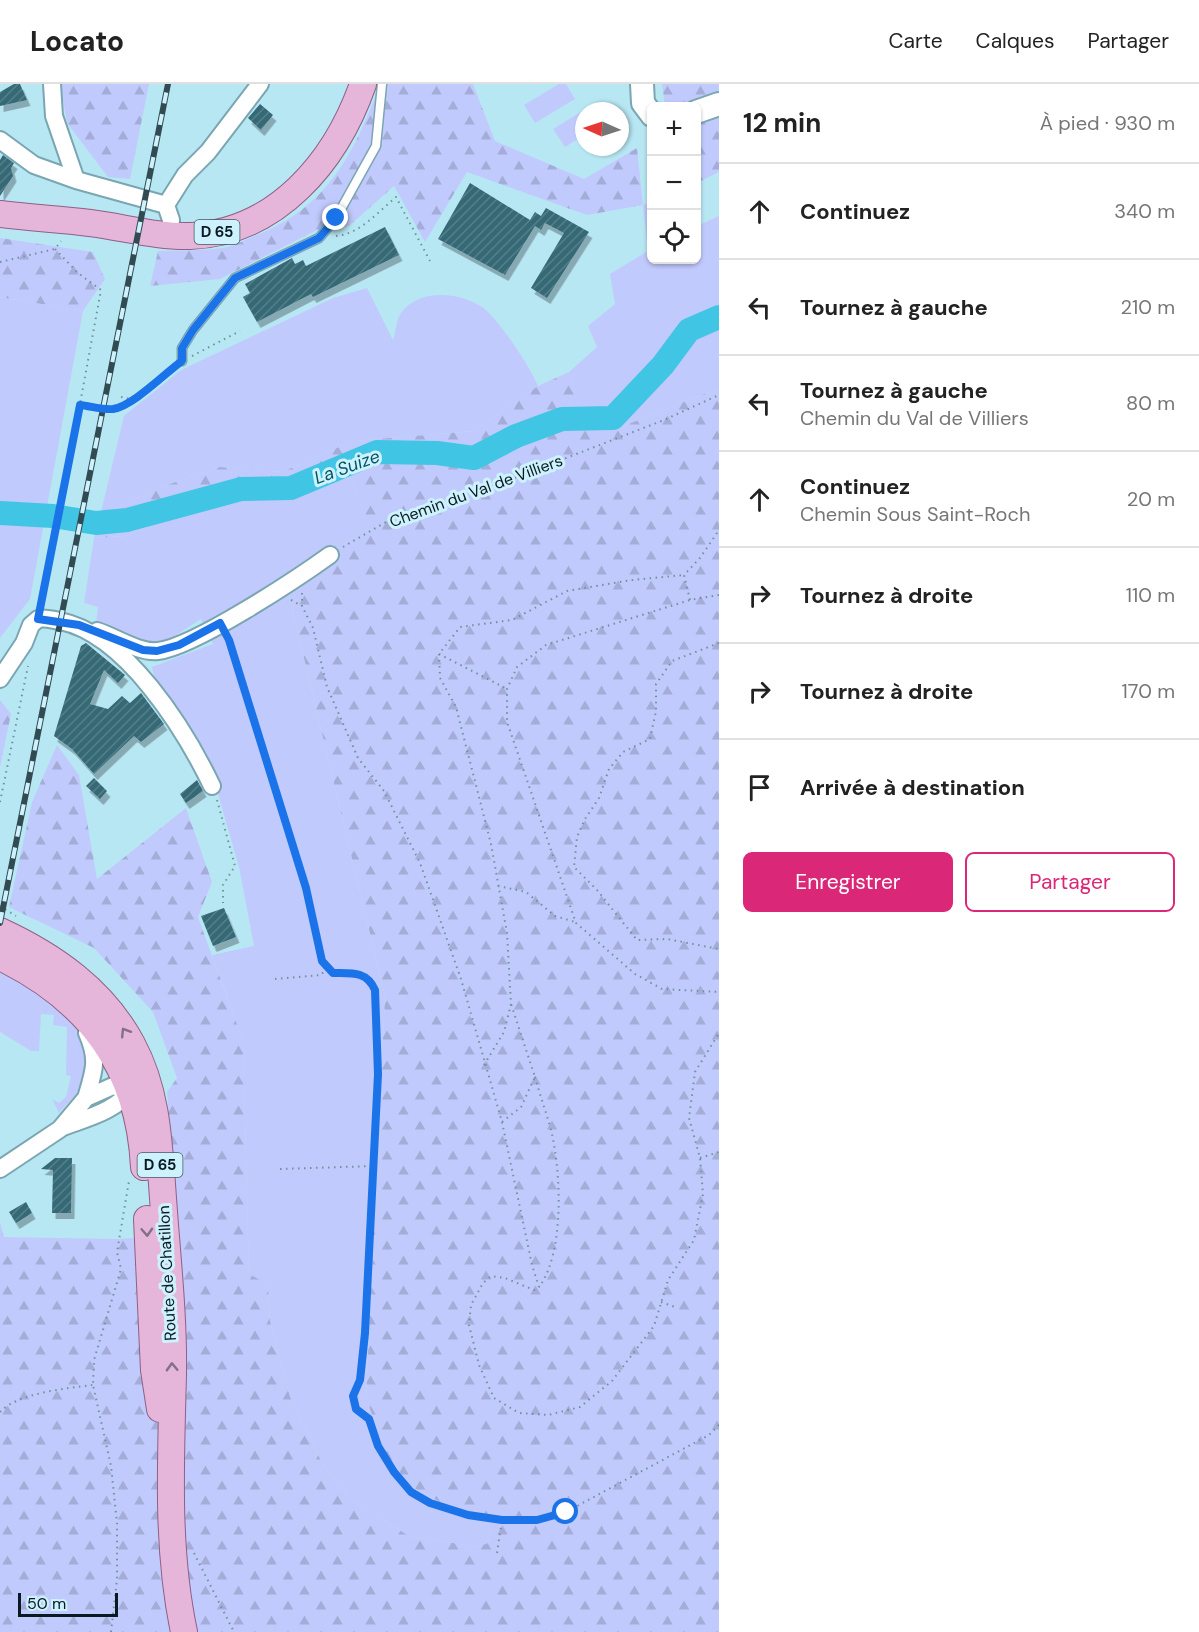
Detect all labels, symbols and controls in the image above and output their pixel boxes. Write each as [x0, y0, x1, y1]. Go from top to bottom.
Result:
text: Locato [30, 23, 124, 60]
text: Carte [888, 27, 943, 55]
text: Calques [976, 27, 1054, 55]
text: Partager [1087, 27, 1169, 55]
north arrow [575, 102, 629, 156]
map controls [647, 102, 701, 264]
button: + [647, 102, 701, 156]
text: 12 min [743, 106, 821, 140]
text: À pied · 930 m [1040, 110, 1175, 136]
button: − [647, 156, 701, 210]
icon: ahead [743, 195, 776, 228]
text: Continuez [800, 197, 910, 226]
text: 340 m [1114, 198, 1175, 224]
route end [322, 204, 348, 230]
button: locate [647, 210, 701, 264]
road number: D 65 [194, 220, 240, 244]
icon: left [743, 291, 776, 324]
text: Tournez à gauche [800, 293, 988, 322]
text: 210 m [1120, 294, 1175, 320]
text: Tournez à gauche [800, 376, 988, 405]
icon: left [743, 387, 776, 420]
text: 80 m [1126, 390, 1175, 416]
text: Chemin du Val de Villiers [800, 405, 1029, 431]
water label: La Suize [311, 444, 383, 490]
street label: Chemin du Val de Villiers [386, 450, 566, 532]
text: Continuez [800, 472, 910, 501]
icon: ahead [743, 483, 776, 516]
text: 20 m [1127, 486, 1175, 512]
text: Chemin Sous Saint-Roch [800, 501, 1030, 527]
icon: right [743, 579, 776, 612]
text: Tournez à droite [800, 581, 973, 610]
text: 110 m [1126, 582, 1175, 608]
icon: right [743, 675, 776, 708]
text: Tournez à droite [800, 677, 973, 706]
text: 170 m [1122, 678, 1175, 704]
icon: arrive [743, 771, 776, 804]
text: Arrivée à destination [800, 773, 1025, 802]
button: Enregistrer [743, 852, 953, 912]
button: Partager [965, 852, 1175, 912]
one-way arrow [121, 1028, 132, 1039]
road number: D 65 [138, 1153, 182, 1177]
street label: Route de Chatillon [153, 1205, 181, 1341]
one-way arrow [141, 1228, 154, 1237]
one-way arrow [166, 1362, 179, 1371]
route start [552, 1498, 578, 1524]
scale bar [18, 1590, 118, 1618]
text: 50 m [27, 1593, 66, 1614]

